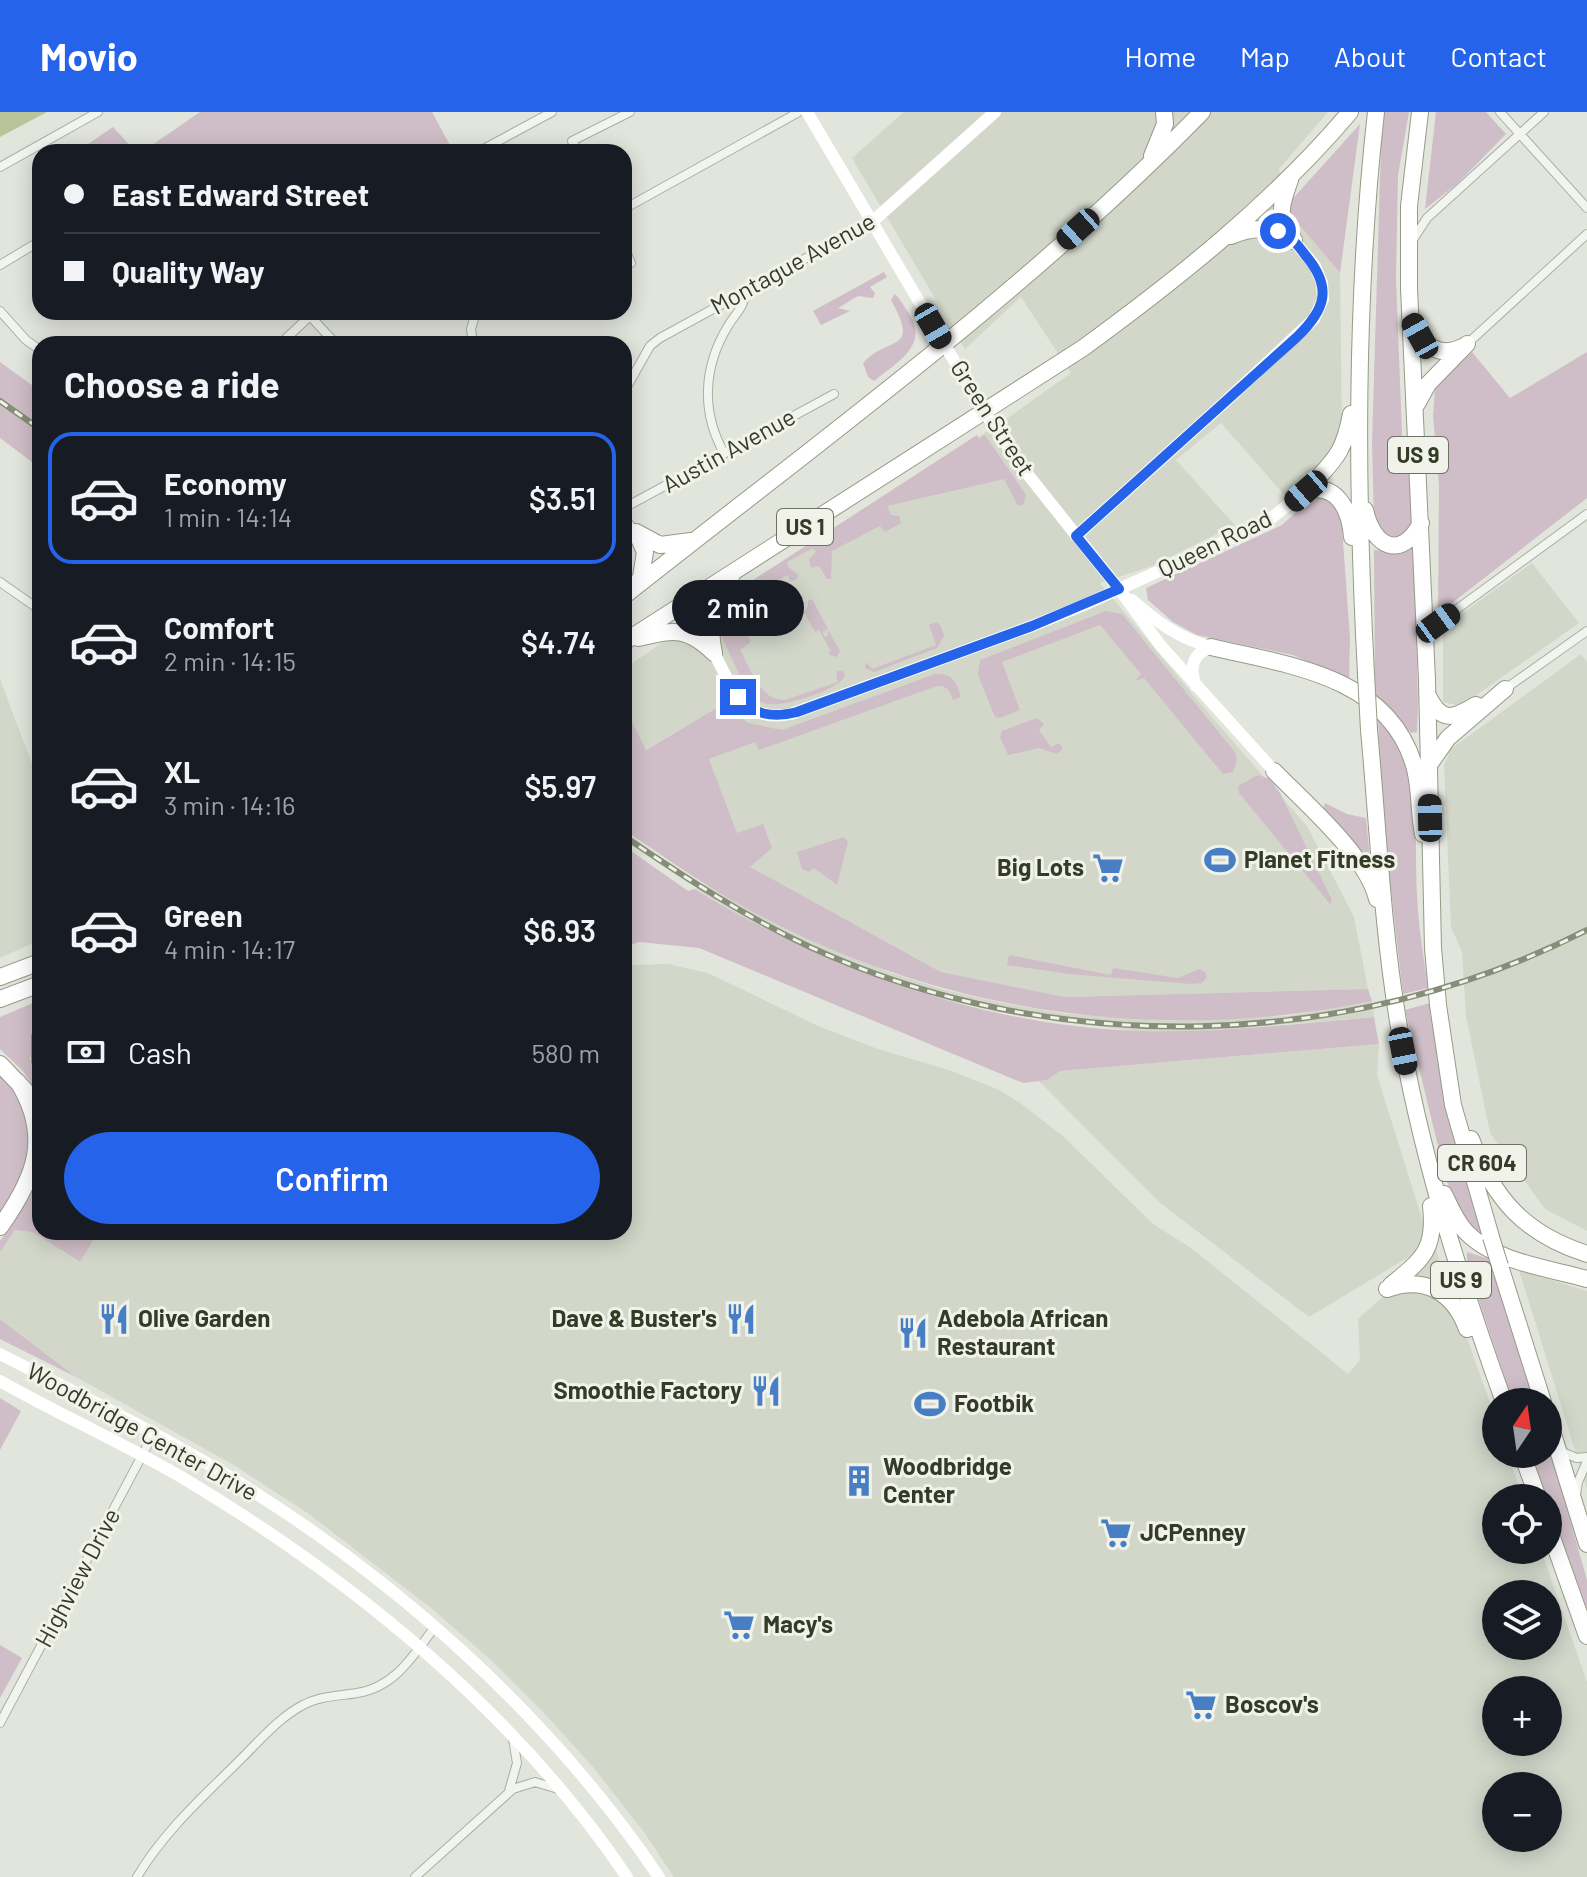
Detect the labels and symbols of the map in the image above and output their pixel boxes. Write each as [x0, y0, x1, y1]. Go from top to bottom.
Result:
car [1052, 204, 1104, 254]
street label: Montague Avenue [705, 205, 880, 320]
route start [1260, 213, 1296, 249]
car [911, 299, 955, 353]
car [1398, 309, 1442, 363]
street label: Green Street [945, 354, 1041, 481]
street label: Austin Avenue [657, 401, 800, 498]
road number: US 9 [1388, 437, 1448, 473]
car [1280, 466, 1332, 516]
street label: Queen Road [1153, 503, 1276, 583]
road number: US 1 [777, 509, 833, 545]
callout: 2 min [672, 581, 804, 637]
car [1412, 599, 1464, 647]
route end [720, 679, 756, 715]
car [1418, 794, 1442, 842]
sports icon: Planet Fitness [1203, 843, 1237, 877]
place label: Planet Fitness [1244, 844, 1395, 873]
supermarket icon: Big Lots [1091, 851, 1125, 885]
place label: Big Lots [997, 852, 1084, 881]
car [1387, 1025, 1419, 1077]
road number: CR 604 [1438, 1145, 1526, 1181]
road number: US 9 [1431, 1262, 1491, 1298]
restaurant icon: Olive Garden [97, 1302, 131, 1336]
restaurant icon: Dave & Buster's [724, 1302, 758, 1336]
place label: Olive Garden [138, 1303, 270, 1332]
place label: Dave & Buster's [552, 1303, 717, 1332]
place label: Adebola African Restaurant [937, 1303, 1108, 1360]
restaurant icon: Adebola African Restaurant [896, 1316, 930, 1350]
street label: Woodbridge Center Drive [22, 1355, 263, 1506]
restaurant icon: Smoothie Factory [749, 1374, 783, 1408]
place label: Smoothie Factory [553, 1375, 742, 1404]
sports icon: Footbik [913, 1387, 947, 1421]
place label: Footbik [954, 1388, 1034, 1417]
north arrow [1482, 1388, 1562, 1468]
place label: Woodbridge Center [883, 1451, 1012, 1508]
building icon: Woodbridge Center [842, 1464, 876, 1498]
street label: Highview Drive [28, 1503, 125, 1652]
supermarket icon: JCPenney [1099, 1516, 1133, 1550]
place label: JCPenney [1140, 1517, 1246, 1546]
supermarket icon: Macy's [722, 1608, 756, 1642]
place label: Macy's [763, 1609, 833, 1638]
supermarket icon: Boscov's [1184, 1688, 1218, 1722]
place label: Boscov's [1225, 1689, 1319, 1718]

